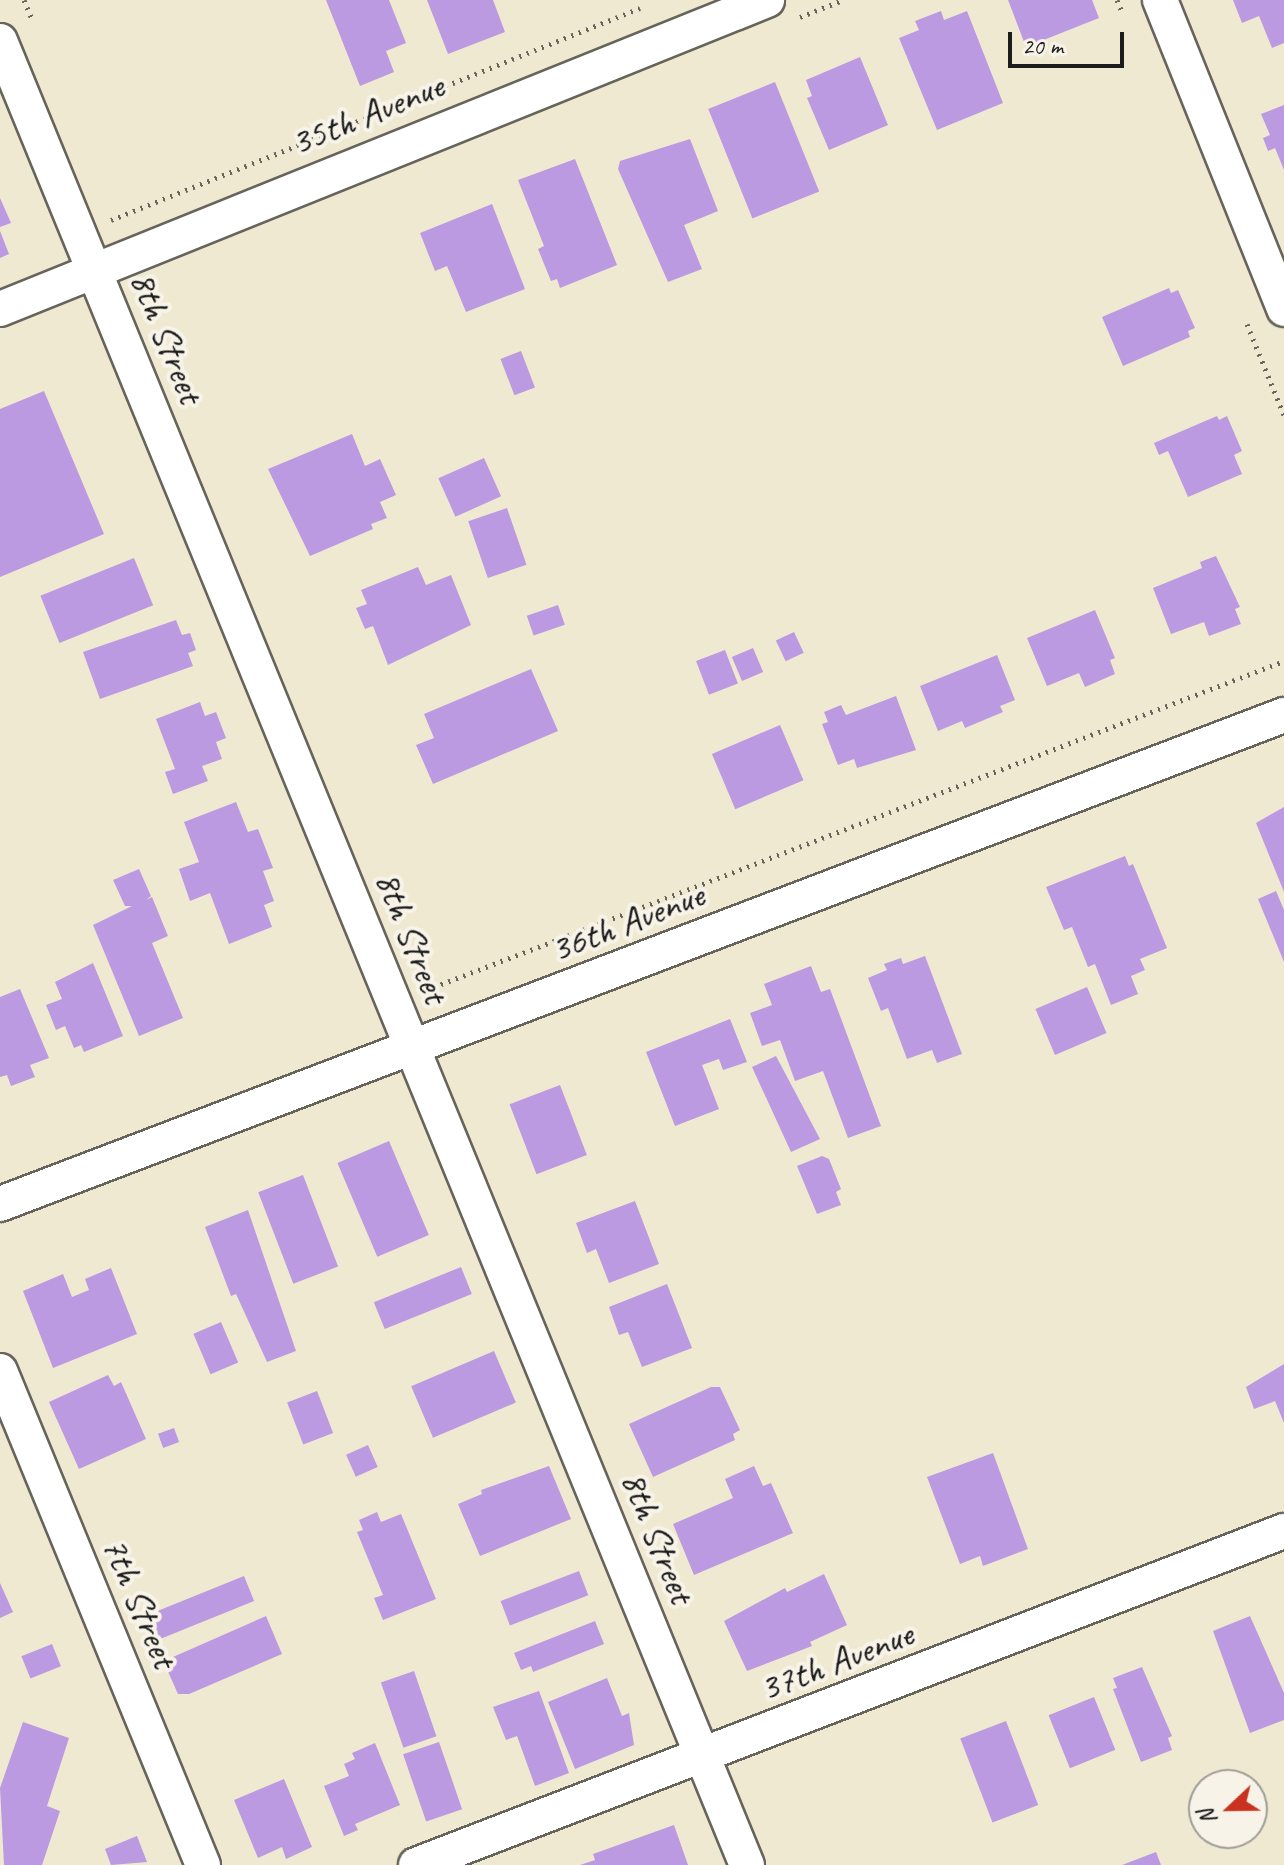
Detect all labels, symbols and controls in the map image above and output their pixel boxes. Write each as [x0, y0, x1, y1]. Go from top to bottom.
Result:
scale bar [1012, 16, 1128, 66]
text: 20 m [1022, 31, 1063, 61]
street label: 35th Avenue [284, 63, 450, 165]
street label: 8th Street [120, 264, 214, 410]
street label: 8th Street [365, 864, 459, 1010]
street label: 36th Avenue [544, 872, 710, 972]
street label: 8th Street [611, 1464, 705, 1610]
street label: 7th Street [92, 1529, 188, 1675]
street label: 37th Avenue [753, 1611, 919, 1711]
north arrow [1188, 1769, 1268, 1849]
text: N [1192, 1806, 1223, 1829]

